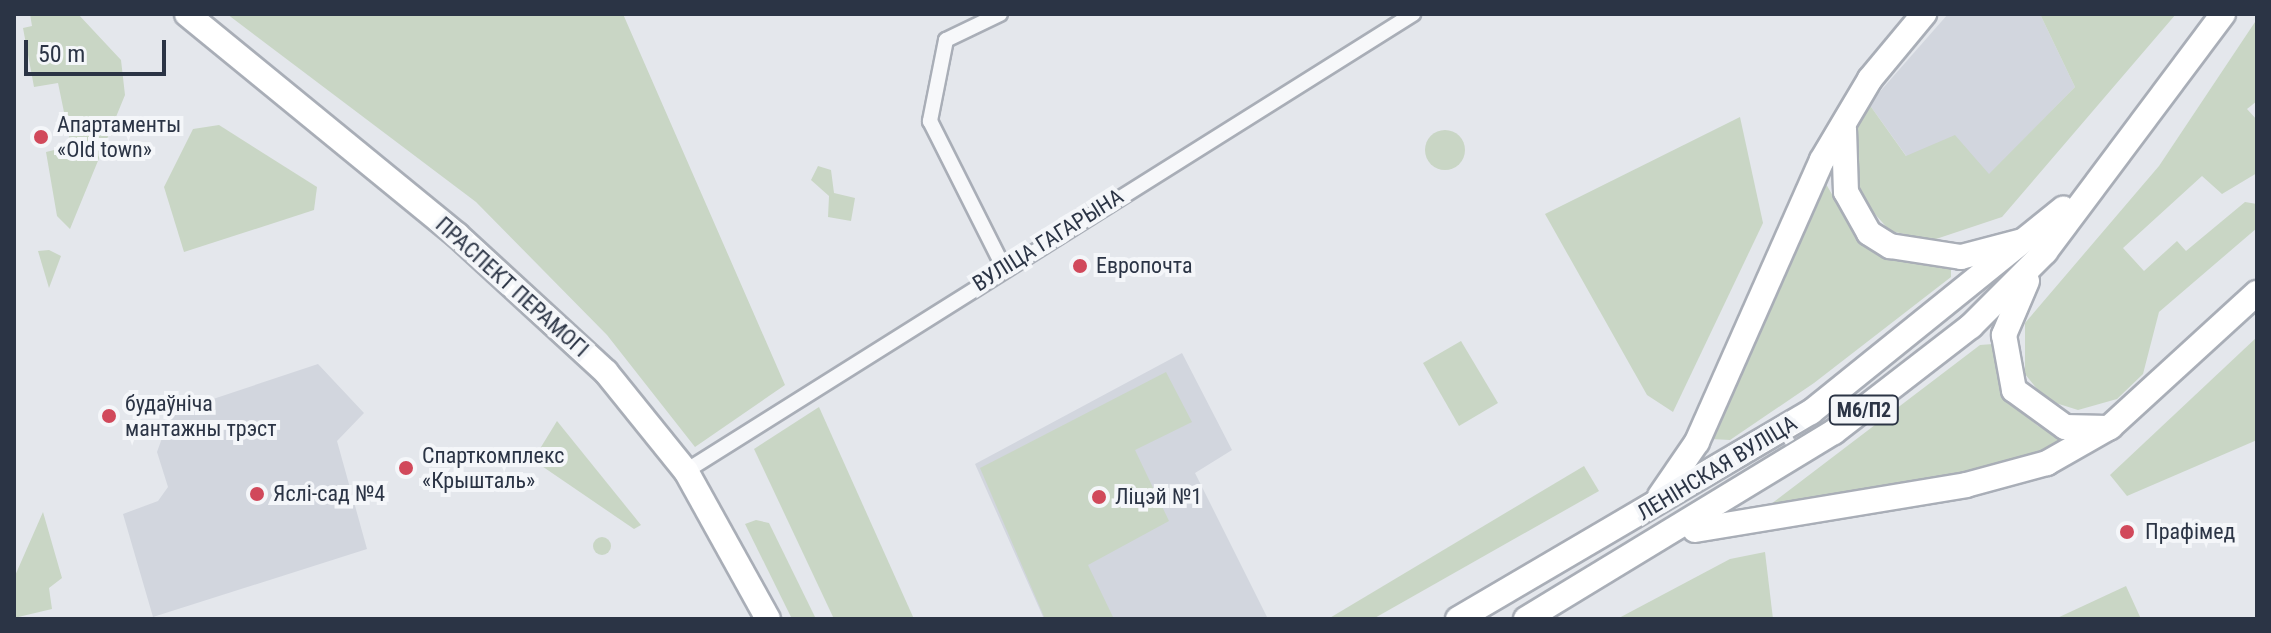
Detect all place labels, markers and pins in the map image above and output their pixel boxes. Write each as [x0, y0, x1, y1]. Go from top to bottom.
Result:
place label: Апартаменты «Old town» [57, 111, 181, 162]
marker: Апартаменты «Old town» [32, 128, 50, 146]
place label: Европочта [1096, 253, 1192, 279]
marker: Европочта [1071, 257, 1089, 275]
place label: будаўніча мантажны трэст [125, 390, 277, 442]
marker: будаўніча мантажны трэст [100, 407, 118, 425]
place label: Спарткомплекс «Крышталь» [422, 442, 564, 494]
marker: Спарткомплекс «Крышталь» [397, 459, 415, 477]
place label: Яслі-сад №4 [273, 481, 385, 507]
place label: Ліцэй №1 [1115, 484, 1202, 510]
marker: Яслі-сад №4 [248, 485, 266, 503]
marker: Ліцэй №1 [1090, 488, 1108, 506]
place label: Прафімед [2145, 519, 2235, 545]
marker: Прафімед [2116, 521, 2138, 543]

